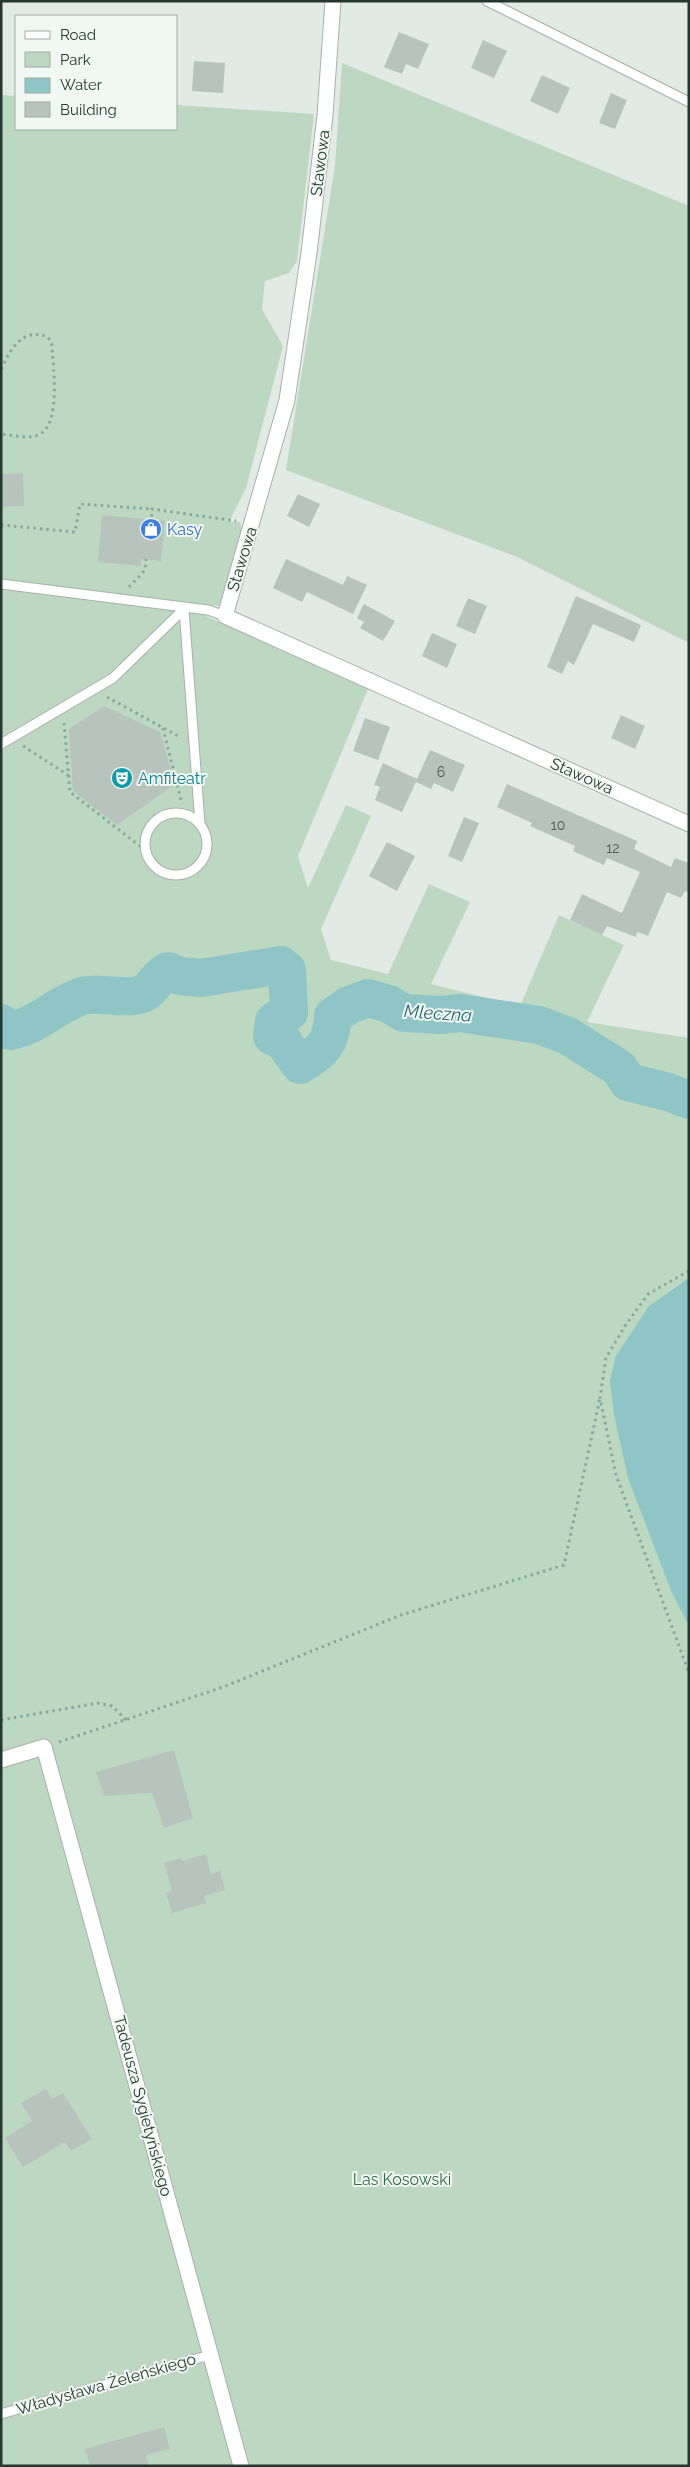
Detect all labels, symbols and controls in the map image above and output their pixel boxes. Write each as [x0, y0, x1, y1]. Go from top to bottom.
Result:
legend [15, 15, 178, 130]
text: Road [60, 26, 96, 44]
text: Park [60, 51, 91, 69]
text: Water [60, 76, 103, 94]
text: Building [60, 101, 117, 119]
street label: Stawowa [306, 129, 334, 197]
shop icon: Kasy [139, 517, 163, 541]
place label: Kasy [167, 520, 203, 539]
street label: Stawowa [223, 524, 261, 594]
street label: Stawowa [548, 754, 616, 798]
house number: 6 [437, 764, 445, 780]
theatre icon: Amfiteatr [110, 766, 134, 790]
place label: Amfiteatr [138, 769, 206, 788]
house number: 10 [551, 817, 565, 833]
house number: 12 [606, 840, 620, 856]
water label: Mleczna [403, 1000, 473, 1026]
street label: Tadeusza Sygietyńskiego [110, 2013, 176, 2199]
park label: Las Kosowski [353, 2170, 451, 2189]
street label: Władysława Żeleńskiego [14, 2348, 198, 2419]

